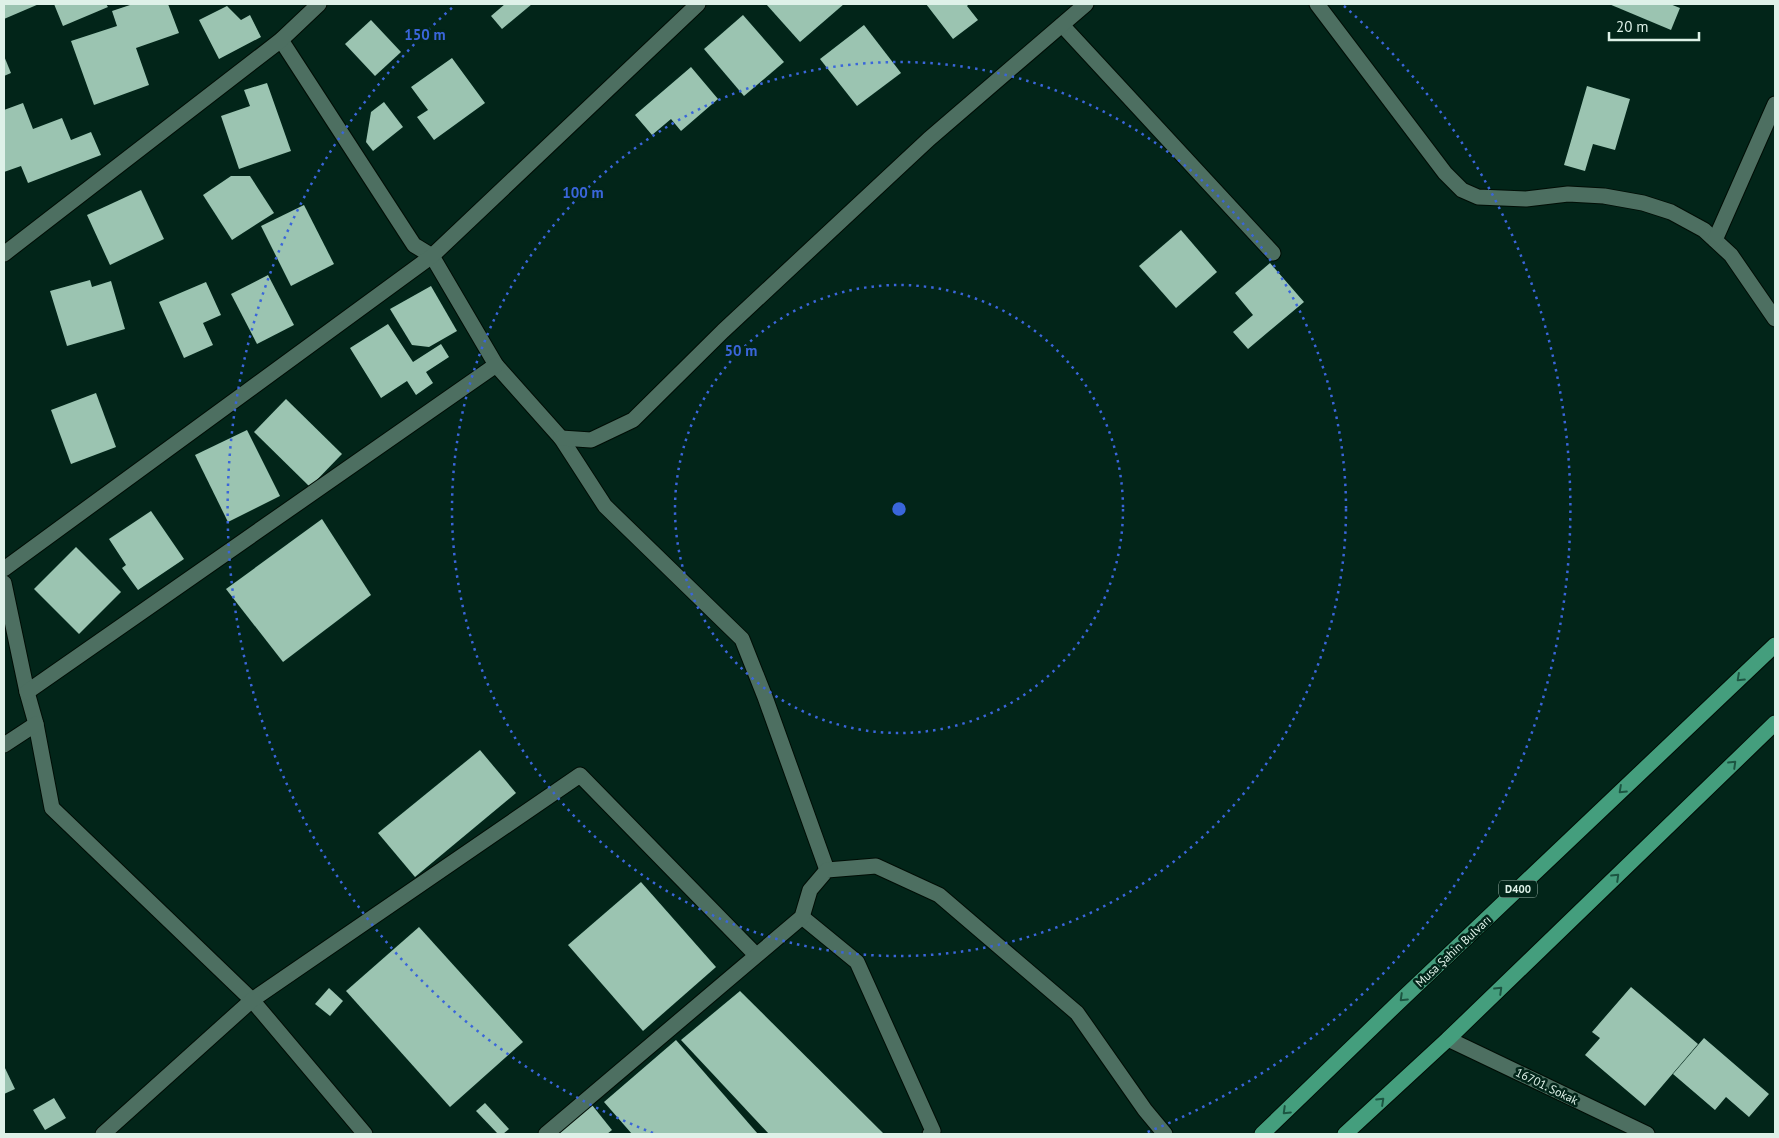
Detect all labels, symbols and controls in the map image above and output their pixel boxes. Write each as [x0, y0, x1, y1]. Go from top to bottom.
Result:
scale bar [1609, 10, 1699, 42]
text: 20 m [1616, 17, 1649, 36]
text: 150 m [404, 25, 446, 44]
text: 100 m [562, 183, 604, 202]
text: 50 m [725, 341, 757, 360]
centre of rings [890, 500, 908, 518]
one-way arrow [1737, 672, 1746, 681]
one-way arrow [1727, 761, 1736, 770]
one-way arrow [1619, 784, 1628, 793]
one-way arrow [1610, 874, 1619, 883]
road number: D400 [1499, 881, 1537, 898]
street label: Musa Şahin Bulvarı [1412, 912, 1494, 990]
one-way arrow [1493, 987, 1502, 996]
one-way arrow [1399, 992, 1408, 1001]
street label: 16701. Sokak [1513, 1064, 1581, 1108]
one-way arrow [1375, 1098, 1384, 1107]
one-way arrow [1282, 1105, 1291, 1114]

